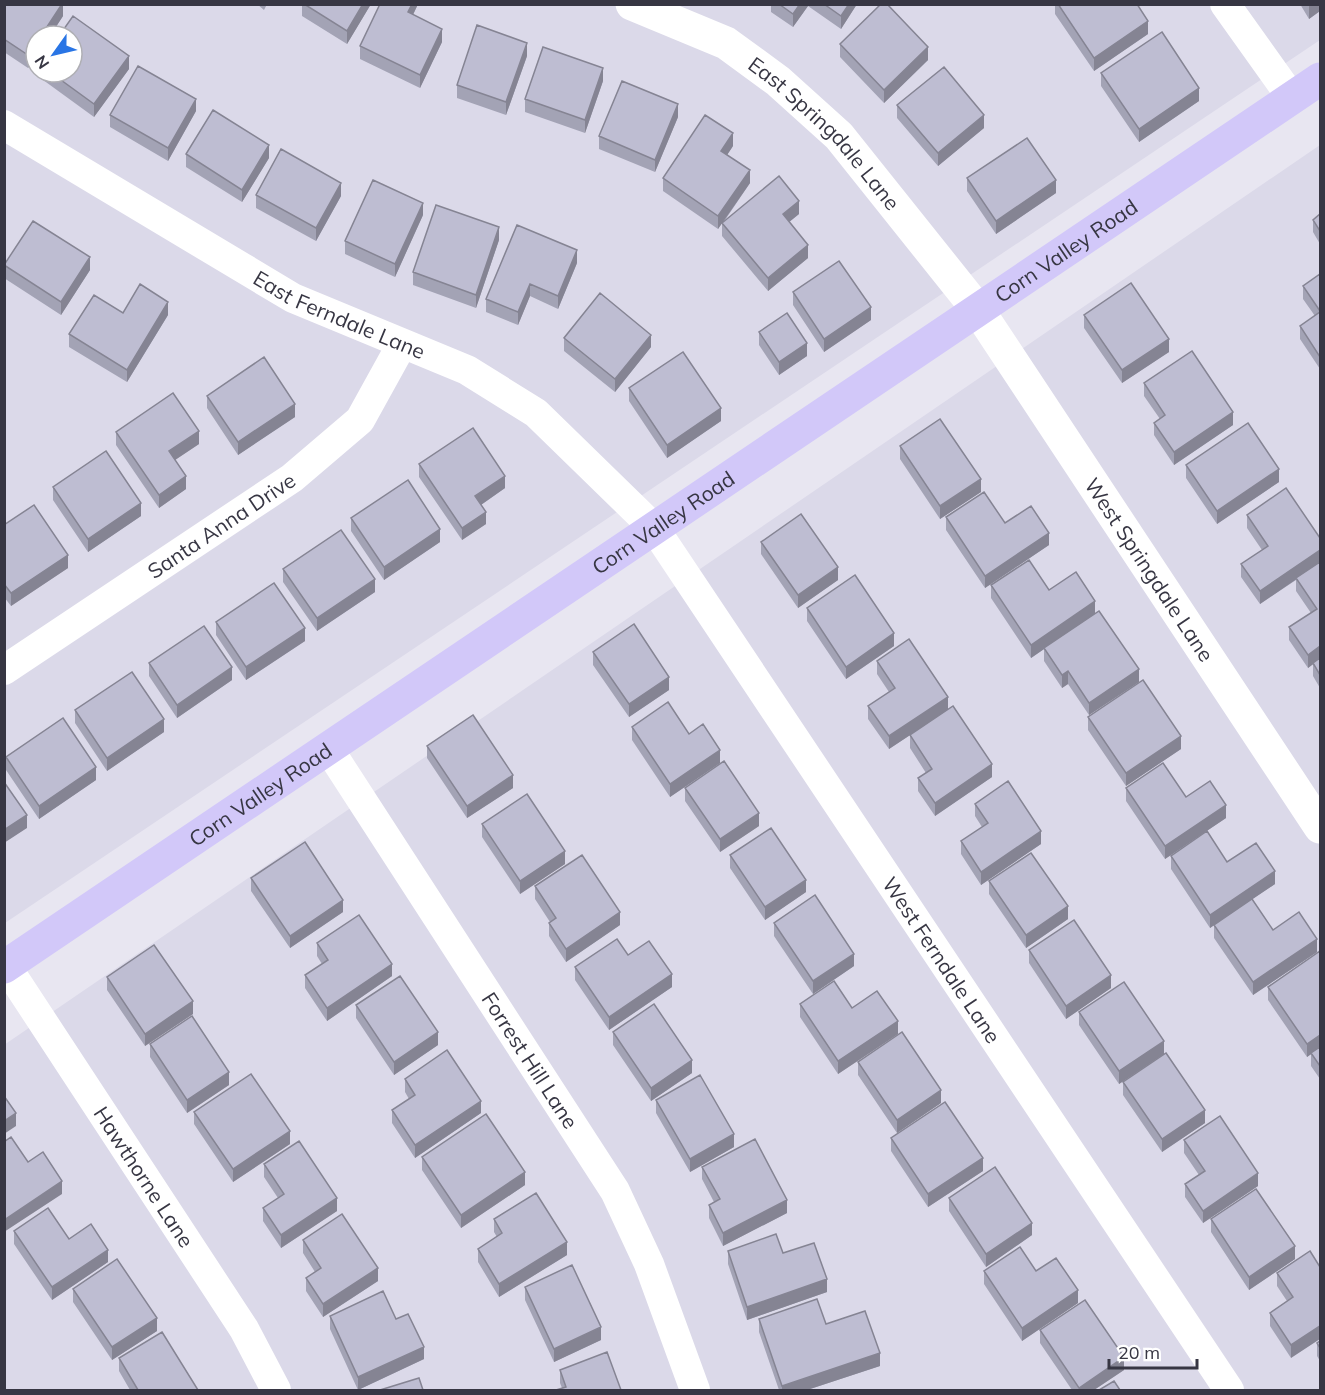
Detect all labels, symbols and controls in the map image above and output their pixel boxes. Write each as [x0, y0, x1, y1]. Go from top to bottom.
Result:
north arrow [24, 24, 84, 84]
street label: East Springdale Lane [743, 51, 906, 215]
text: N [30, 52, 53, 73]
street label: Corn Valley Road [990, 193, 1142, 308]
street label: East Ferndale Lane [249, 264, 429, 364]
street label: Corn Valley Road [587, 465, 739, 580]
street label: Santa Anna Drive [142, 467, 300, 584]
street label: West Springdale Lane [1079, 473, 1220, 666]
street label: Corn Valley Road [184, 737, 336, 852]
street label: West Ferndale Lane [877, 871, 1007, 1048]
street label: Forrest Hill Lane [477, 987, 584, 1133]
street label: Hawthorne Lane [89, 1101, 200, 1252]
scale bar [1109, 1332, 1198, 1370]
text: 20 m [1118, 1341, 1160, 1364]

